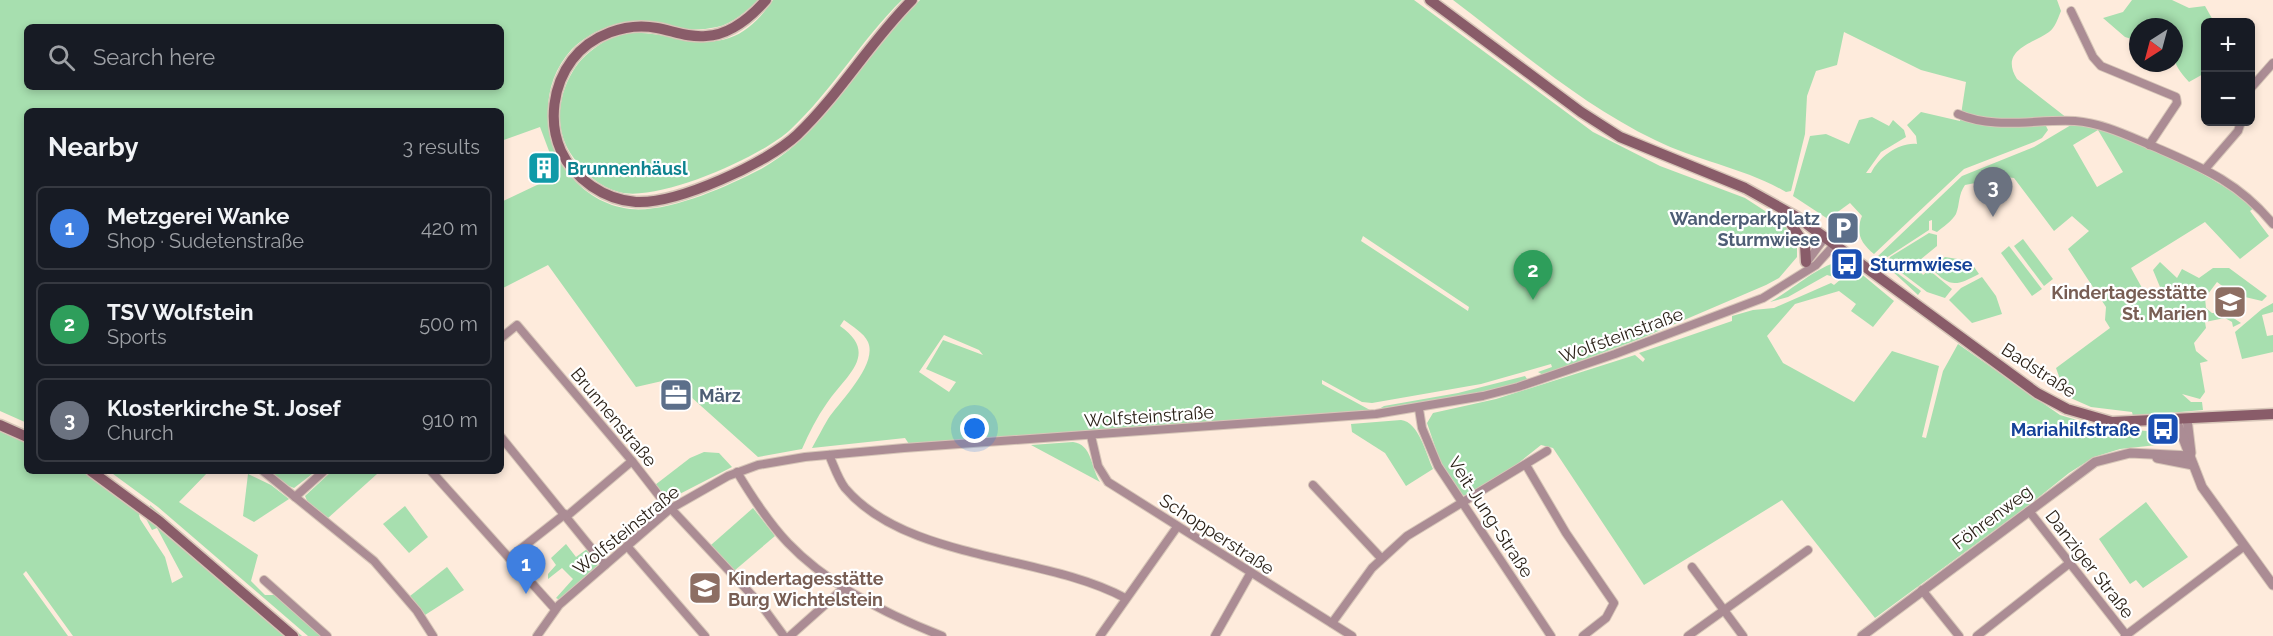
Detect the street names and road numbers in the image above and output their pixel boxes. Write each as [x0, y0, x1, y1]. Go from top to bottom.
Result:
street label: Wolfsteinstraße [1556, 303, 1686, 367]
street label: Badstraße [1998, 338, 2080, 402]
street label: Brunnenstraße [567, 363, 662, 471]
street label: Wolfsteinstraße [1083, 401, 1215, 431]
street label: Veit-Jung-Straße [1444, 453, 1538, 582]
street label: Föhrenweg [1948, 480, 2036, 554]
street label: Wolfsteinstraße [569, 481, 683, 579]
street label: Schopperstraße [1156, 489, 1279, 579]
street label: Danziger Straße [2041, 506, 2139, 623]

